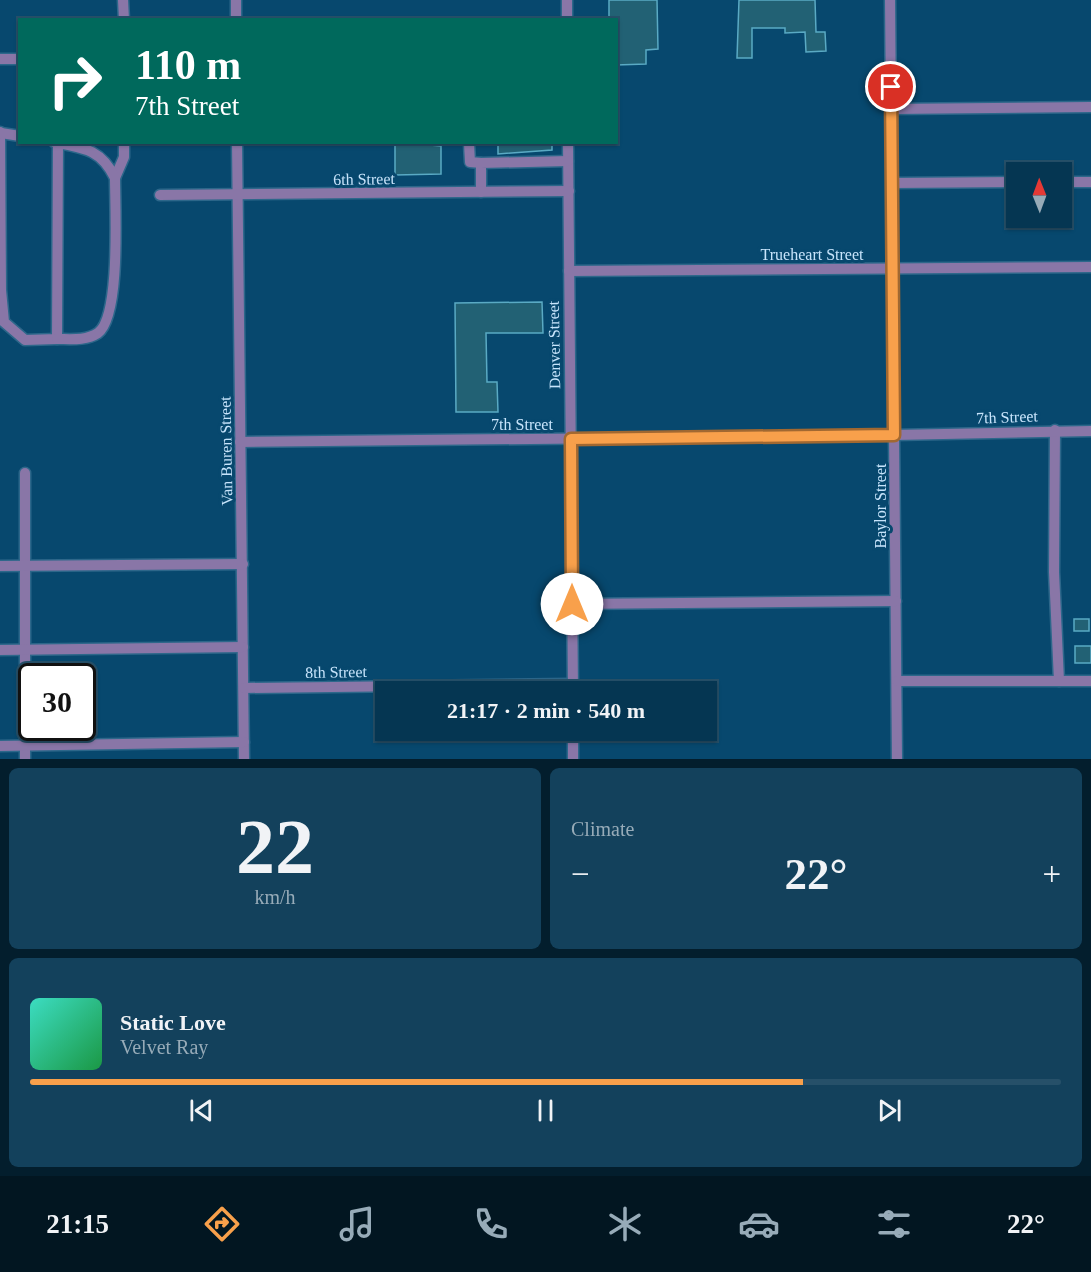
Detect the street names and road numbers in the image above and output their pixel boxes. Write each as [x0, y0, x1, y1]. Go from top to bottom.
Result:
street label: 6th Street [333, 170, 396, 188]
street label: Trueheart Street [761, 246, 864, 263]
street label: Denver Street [545, 300, 563, 389]
street label: Van Buren Street [217, 396, 235, 506]
street label: 7th Street [976, 407, 1039, 427]
street label: 7th Street [491, 416, 553, 433]
street label: Baylor Street [872, 463, 890, 548]
street label: 8th Street [305, 663, 368, 681]

